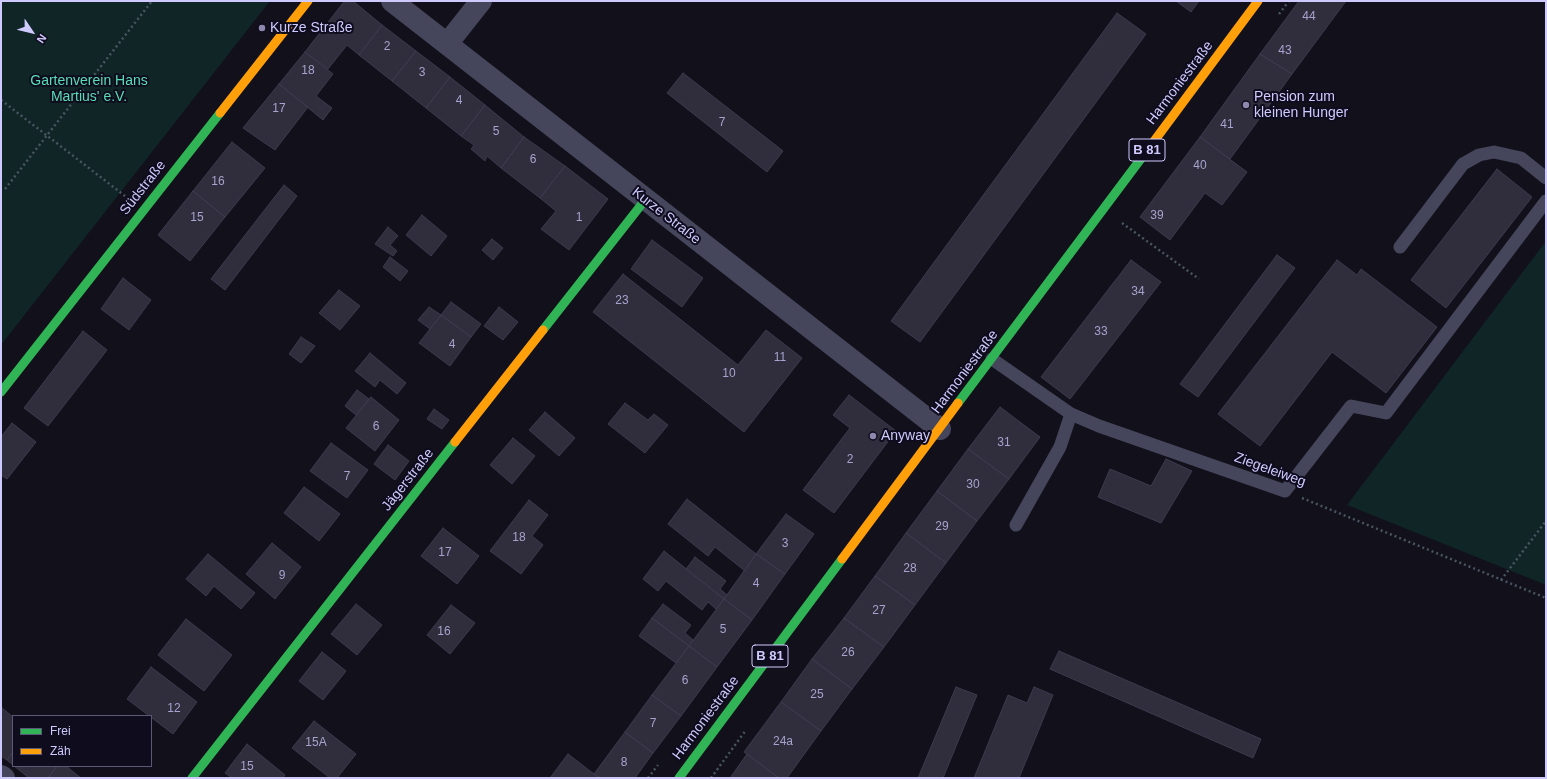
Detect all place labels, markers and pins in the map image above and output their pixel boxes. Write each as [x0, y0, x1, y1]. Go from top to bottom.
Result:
place label: Kurze Straße [270, 20, 352, 36]
marker: Kurze Straße [257, 23, 267, 33]
place label: Pension zum kleinen Hunger [1254, 89, 1348, 122]
marker: Pension zum kleinen Hunger [1241, 100, 1251, 110]
place label: Anyway [881, 428, 930, 444]
marker: Anyway [868, 431, 878, 441]

